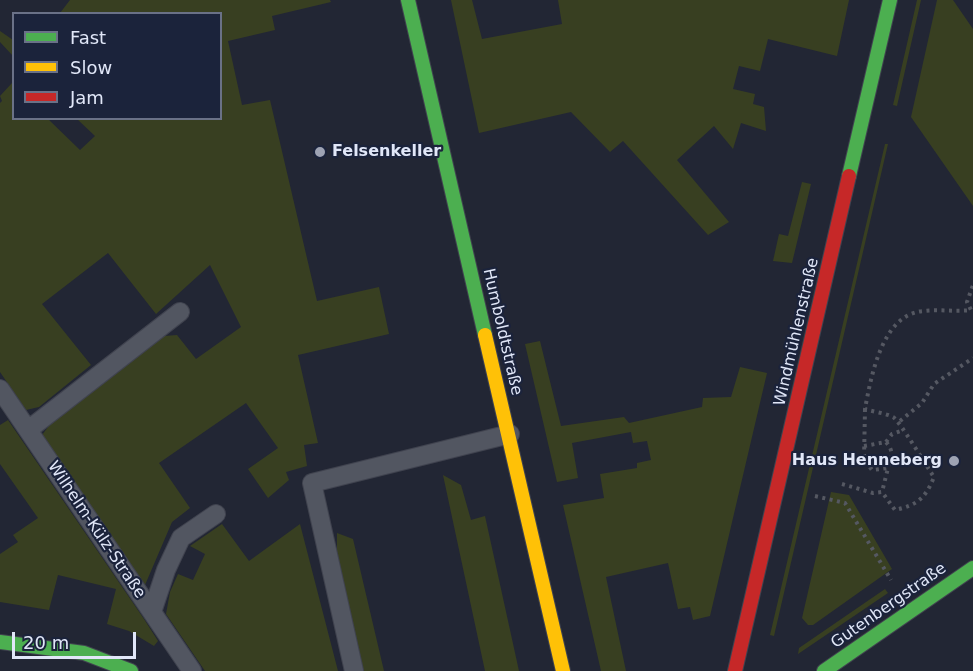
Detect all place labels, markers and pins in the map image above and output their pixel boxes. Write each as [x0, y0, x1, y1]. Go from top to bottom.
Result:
place label: Felsenkeller [332, 142, 441, 162]
marker: Felsenkeller [313, 145, 327, 159]
place label: Haus Henneberg [792, 451, 942, 471]
marker: Haus Henneberg [947, 454, 961, 468]

